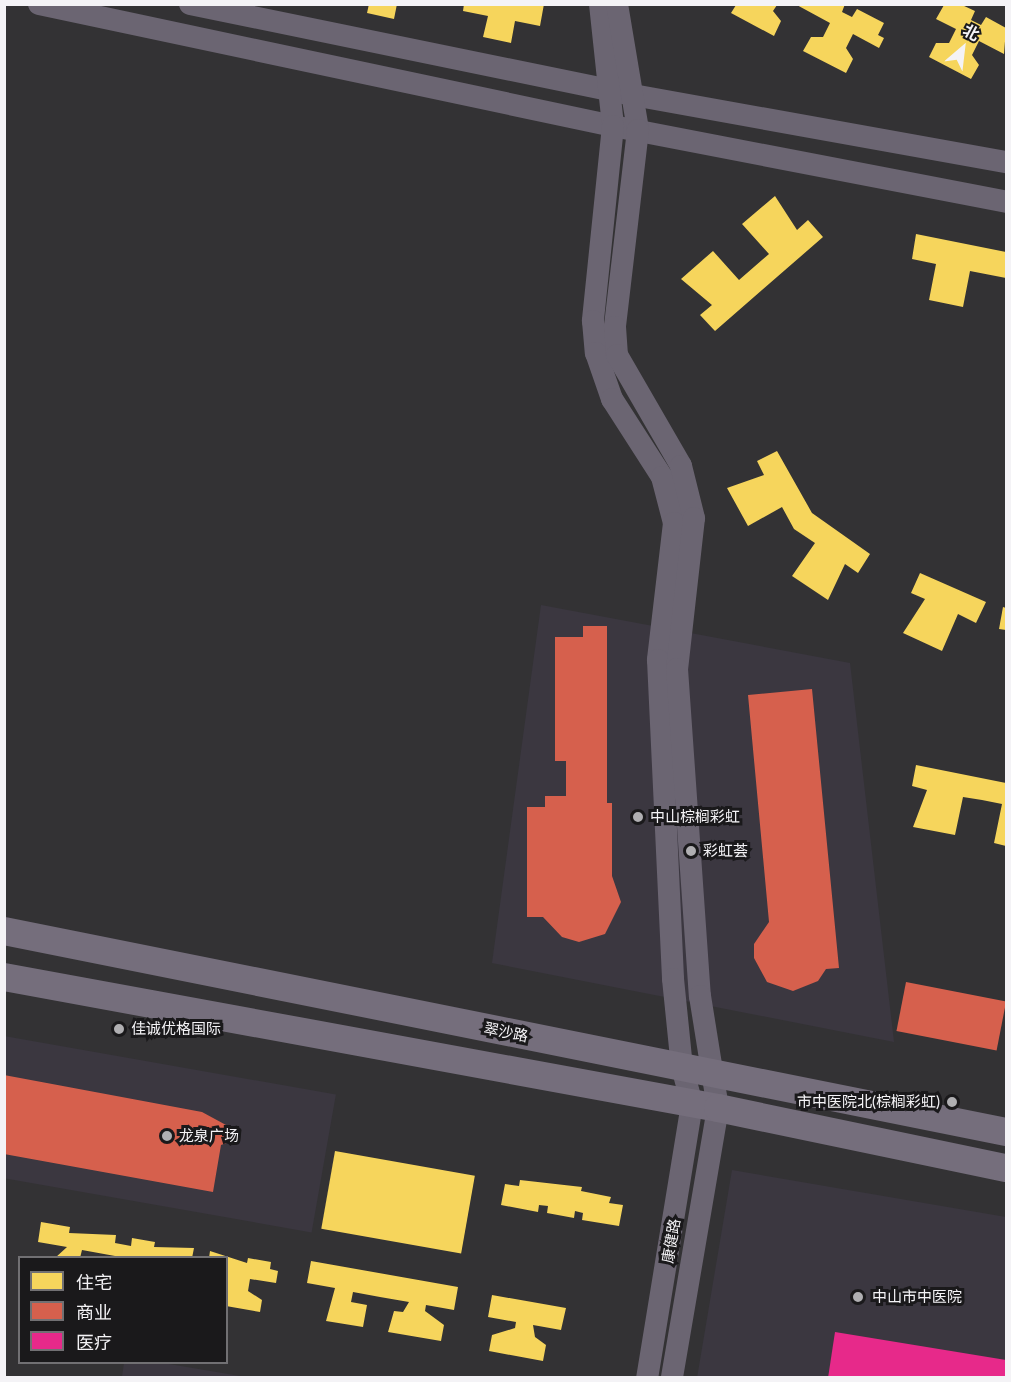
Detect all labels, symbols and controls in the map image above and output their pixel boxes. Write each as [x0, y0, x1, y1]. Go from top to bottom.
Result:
north arrow [933, 18, 993, 78]
text: 北 [960, 20, 983, 44]
place label: 中山棕榈彩虹 [650, 808, 740, 826]
marker: 中山棕榈彩虹 [631, 810, 645, 824]
place label: 彩虹荟 [703, 842, 748, 860]
marker: 彩虹荟 [684, 844, 698, 858]
street label: 翠沙路 [482, 1019, 530, 1045]
place label: 佳诚优格国际 [131, 1020, 221, 1038]
marker: 佳诚优格国际 [112, 1022, 126, 1036]
place label: 市中医院北(棕榈彩虹) [797, 1093, 940, 1111]
marker: 市中医院北(棕榈彩虹) [945, 1095, 959, 1109]
place label: 龙泉广场 [179, 1127, 239, 1145]
marker: 龙泉广场 [160, 1129, 174, 1143]
street label: 康健路 [658, 1217, 684, 1265]
legend [18, 1256, 228, 1364]
text: 住宅 [76, 1271, 112, 1293]
marker: 中山市中医院 [849, 1288, 867, 1306]
place label: 中山市中医院 [872, 1288, 962, 1306]
text: 商业 [76, 1301, 112, 1323]
text: 医疗 [76, 1331, 112, 1353]

